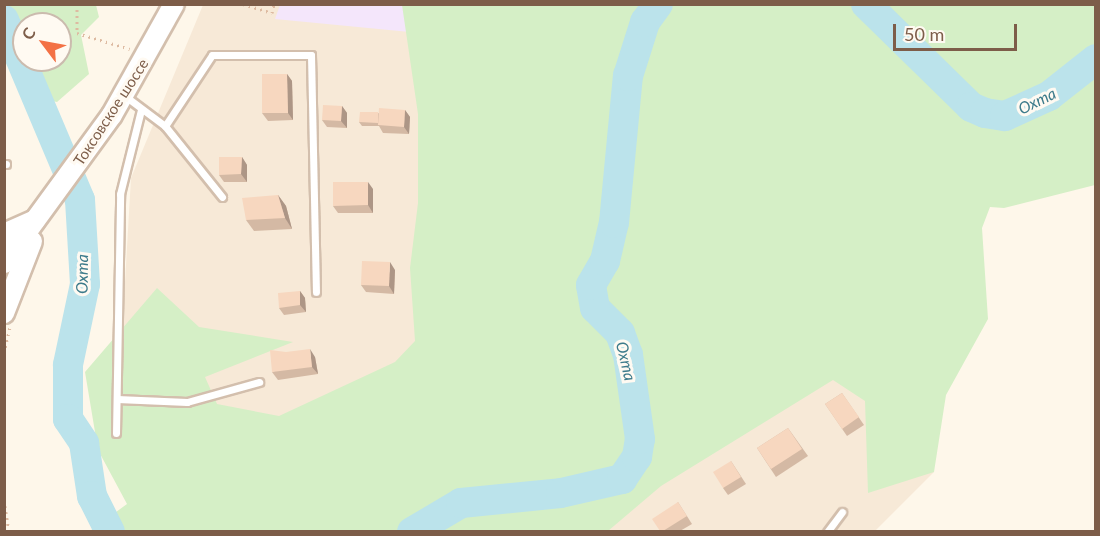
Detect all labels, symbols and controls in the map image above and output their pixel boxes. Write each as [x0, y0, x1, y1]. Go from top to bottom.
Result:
north arrow [12, 12, 72, 72]
scale bar [896, 12, 1020, 50]
text: 50 m [904, 23, 944, 45]
text: С [17, 24, 39, 43]
street label: Токсовское шоссе [70, 55, 152, 169]
water label: Охта [1015, 84, 1059, 118]
water label: Охта [72, 254, 92, 294]
water label: Охта [612, 339, 640, 383]

